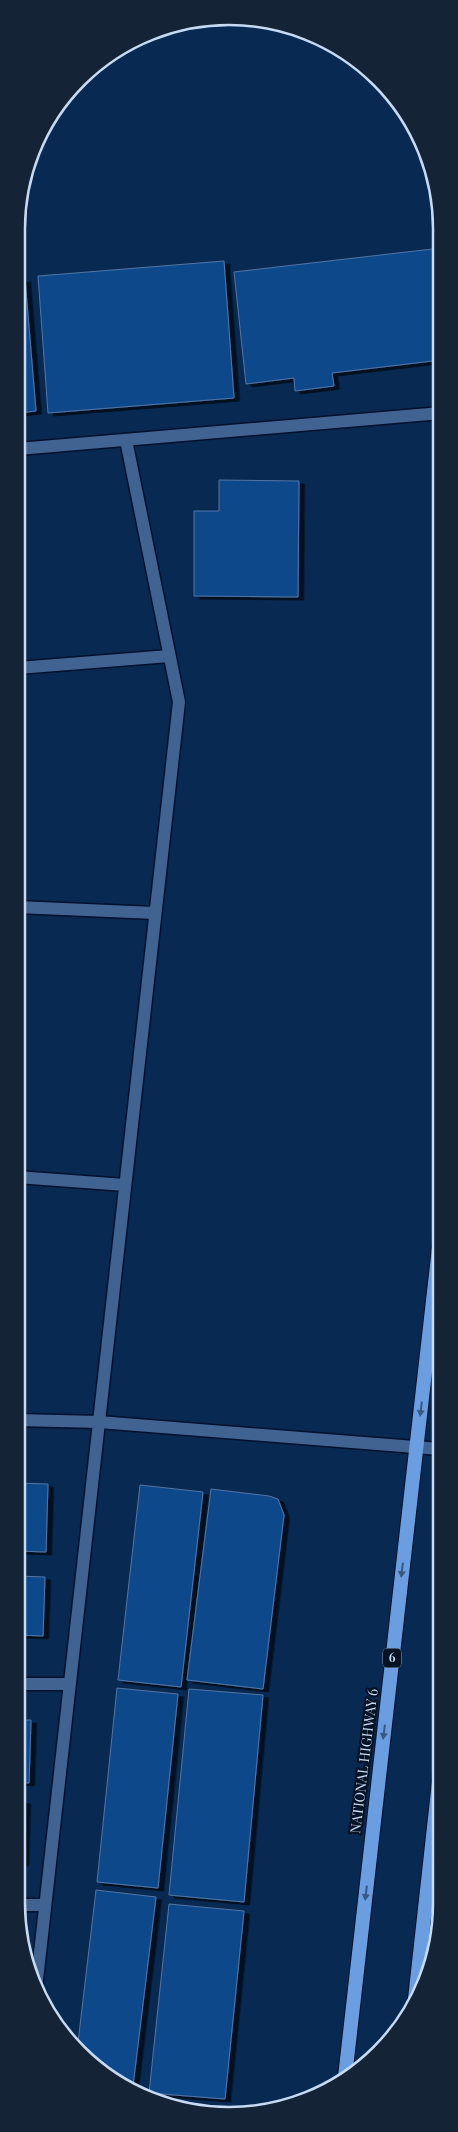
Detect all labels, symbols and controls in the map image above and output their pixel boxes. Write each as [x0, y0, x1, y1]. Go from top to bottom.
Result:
one-way arrow [417, 1401, 425, 1417]
one-way arrow [398, 1563, 406, 1579]
road number: 6 [383, 1649, 401, 1668]
street label: NATIONAL HIGHWAY 6 [345, 1687, 382, 1834]
one-way arrow [380, 1724, 388, 1740]
one-way arrow [362, 1886, 370, 1902]

